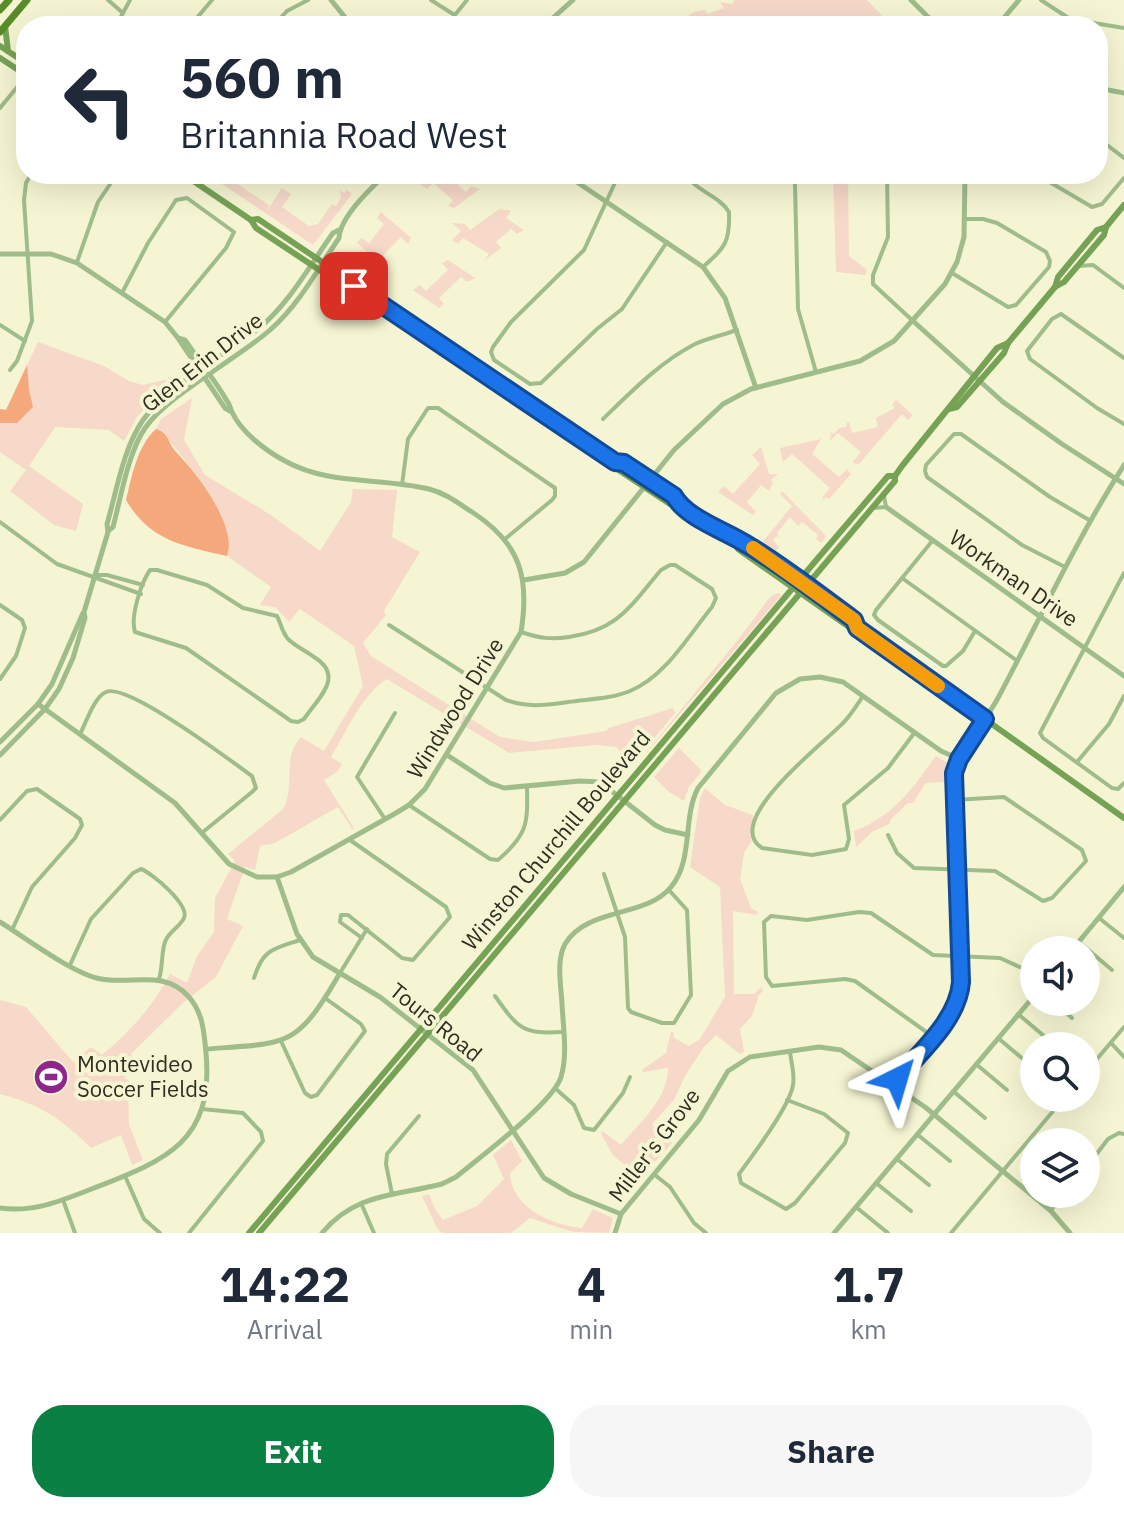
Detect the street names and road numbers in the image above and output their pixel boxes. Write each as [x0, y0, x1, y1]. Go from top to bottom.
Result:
street label: Glen Erin Drive [135, 305, 268, 418]
street label: Workman Drive [944, 522, 1084, 633]
street label: Windwood Drive [400, 632, 509, 784]
street label: Winston Churchill Boulevard [455, 724, 656, 956]
street label: Tours Road [384, 976, 488, 1068]
street label: Miller's Grove [601, 1082, 706, 1207]

